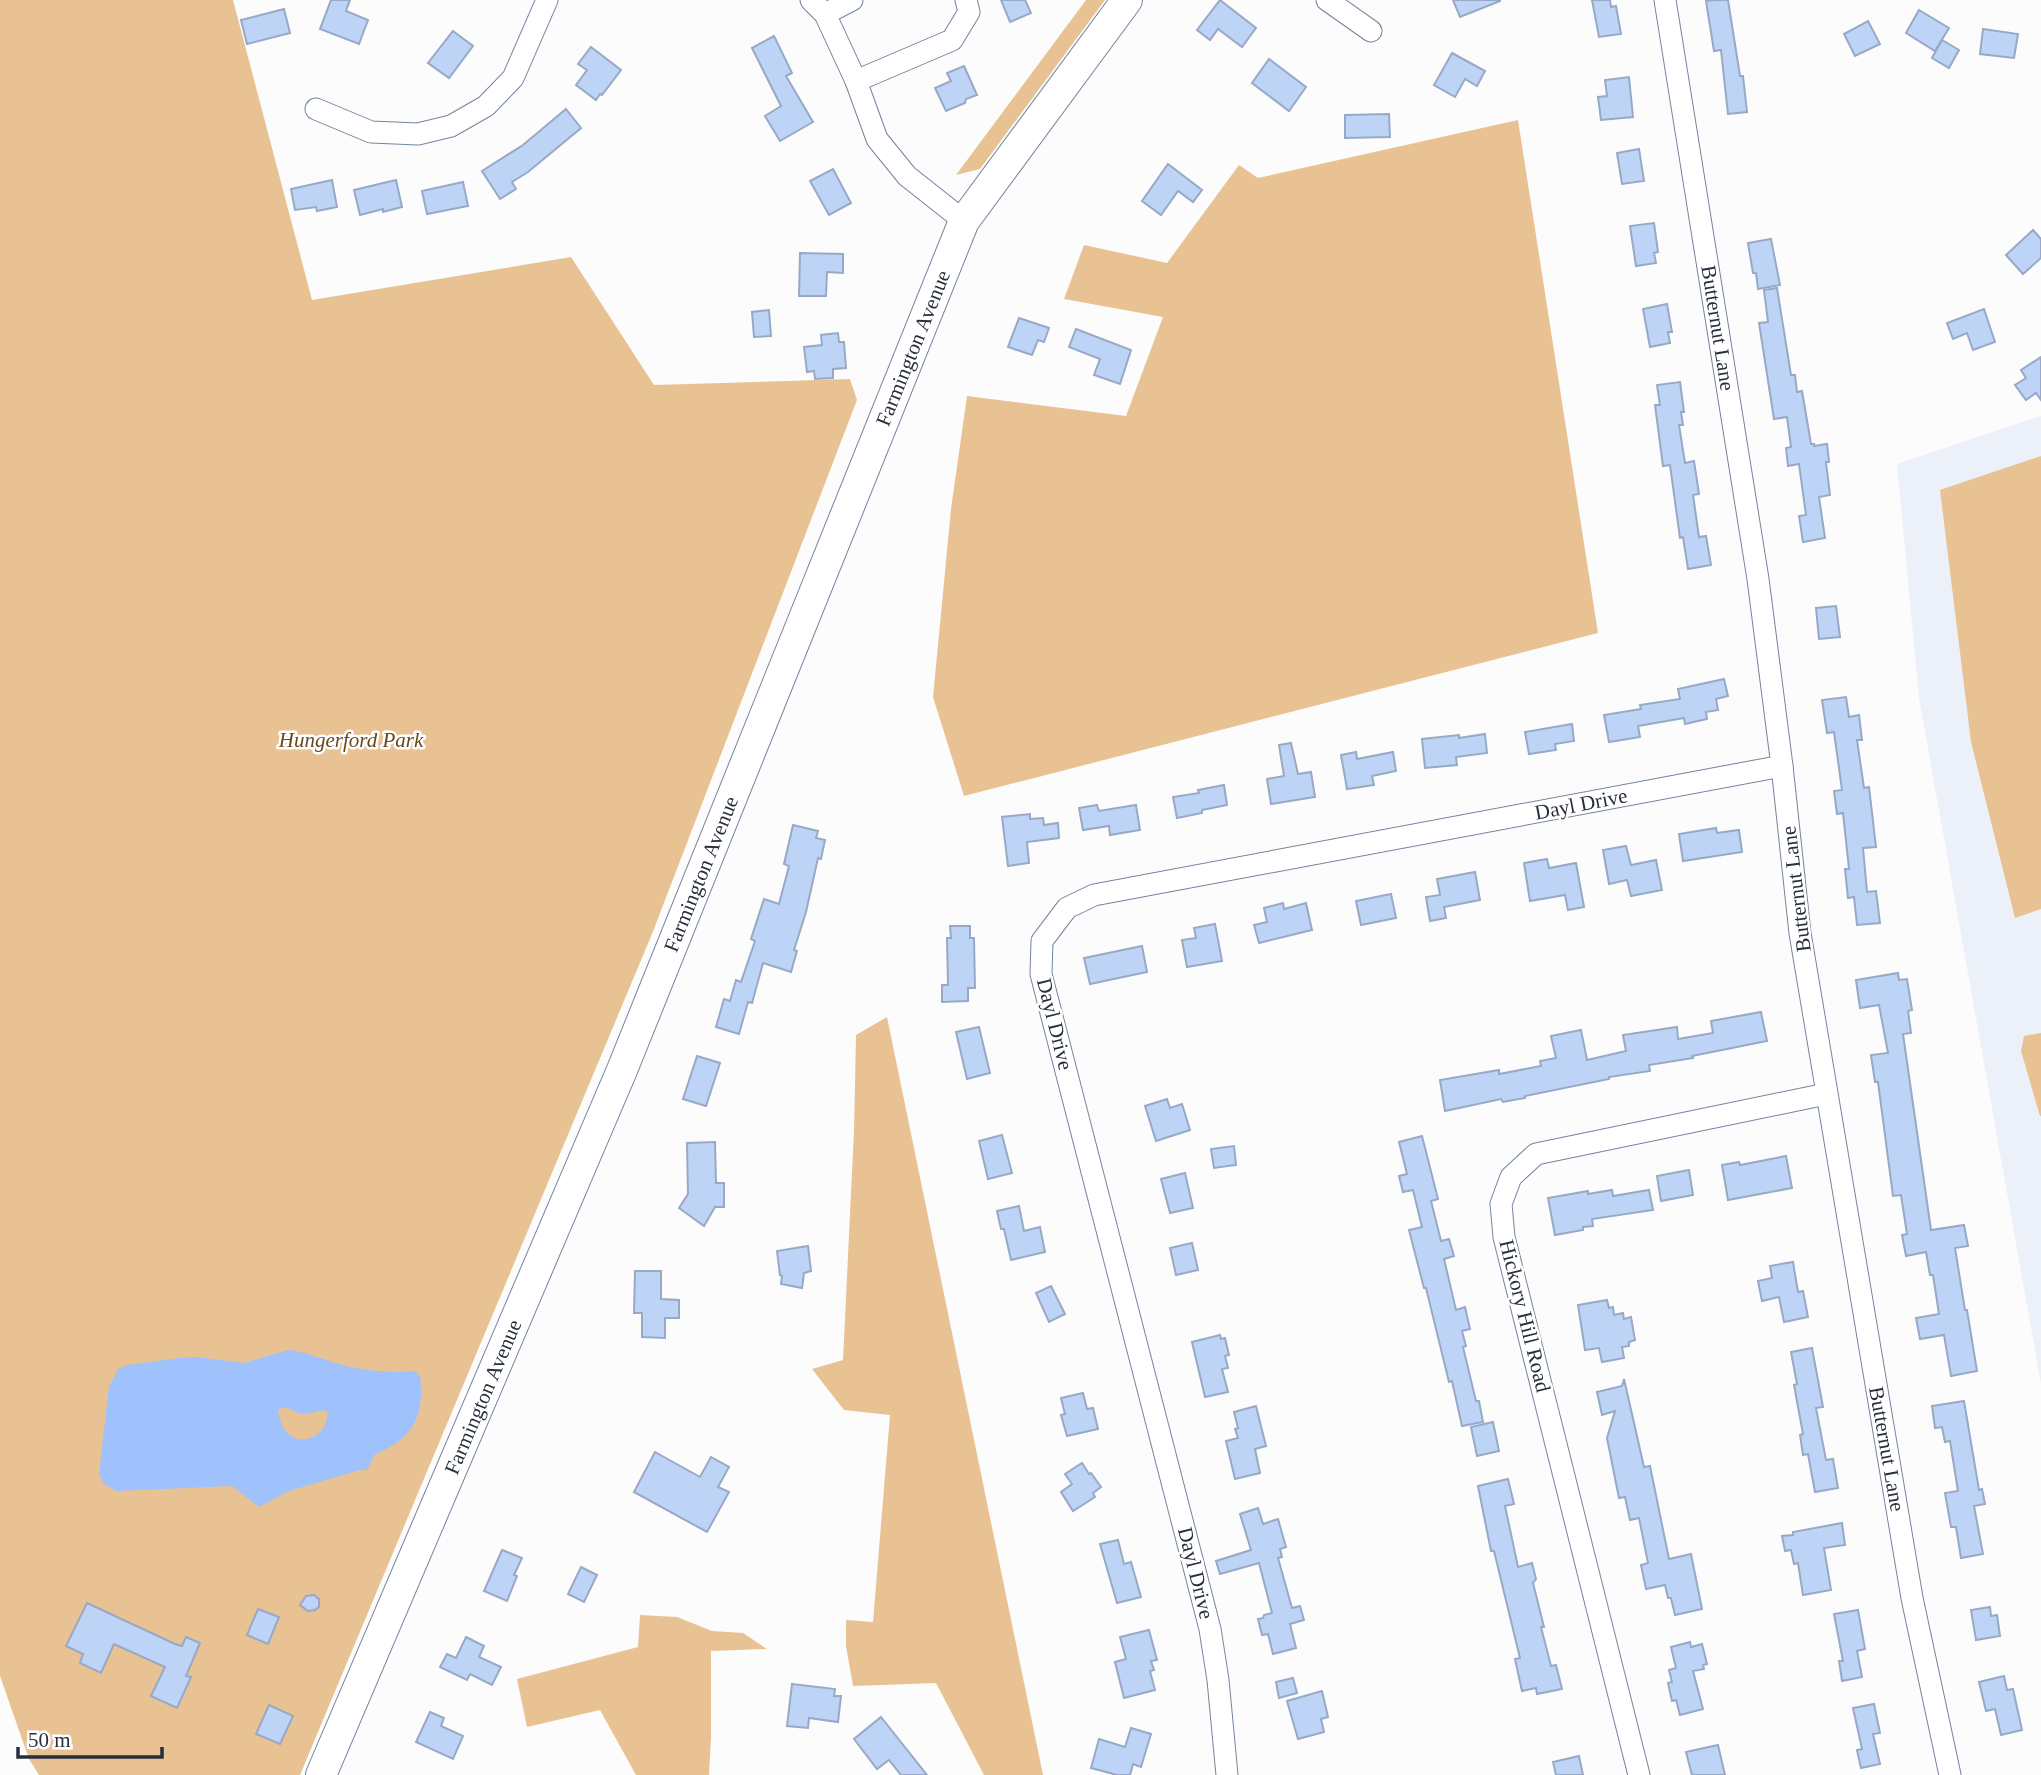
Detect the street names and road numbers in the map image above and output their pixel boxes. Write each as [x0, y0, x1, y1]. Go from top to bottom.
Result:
street label: Butternut Lane [1696, 264, 1740, 392]
street label: Farmington Avenue [871, 267, 955, 429]
street label: Dayl Drive [1533, 783, 1629, 825]
street label: Farmington Avenue [659, 793, 743, 955]
street label: Butternut Lane [1776, 825, 1816, 953]
street label: Dayl Drive [1032, 976, 1078, 1072]
street label: Hickory Hill Road [1494, 1237, 1556, 1395]
street label: Farmington Avenue [440, 1316, 526, 1478]
street label: Butternut Lane [1864, 1385, 1910, 1513]
street label: Dayl Drive [1173, 1525, 1219, 1621]

